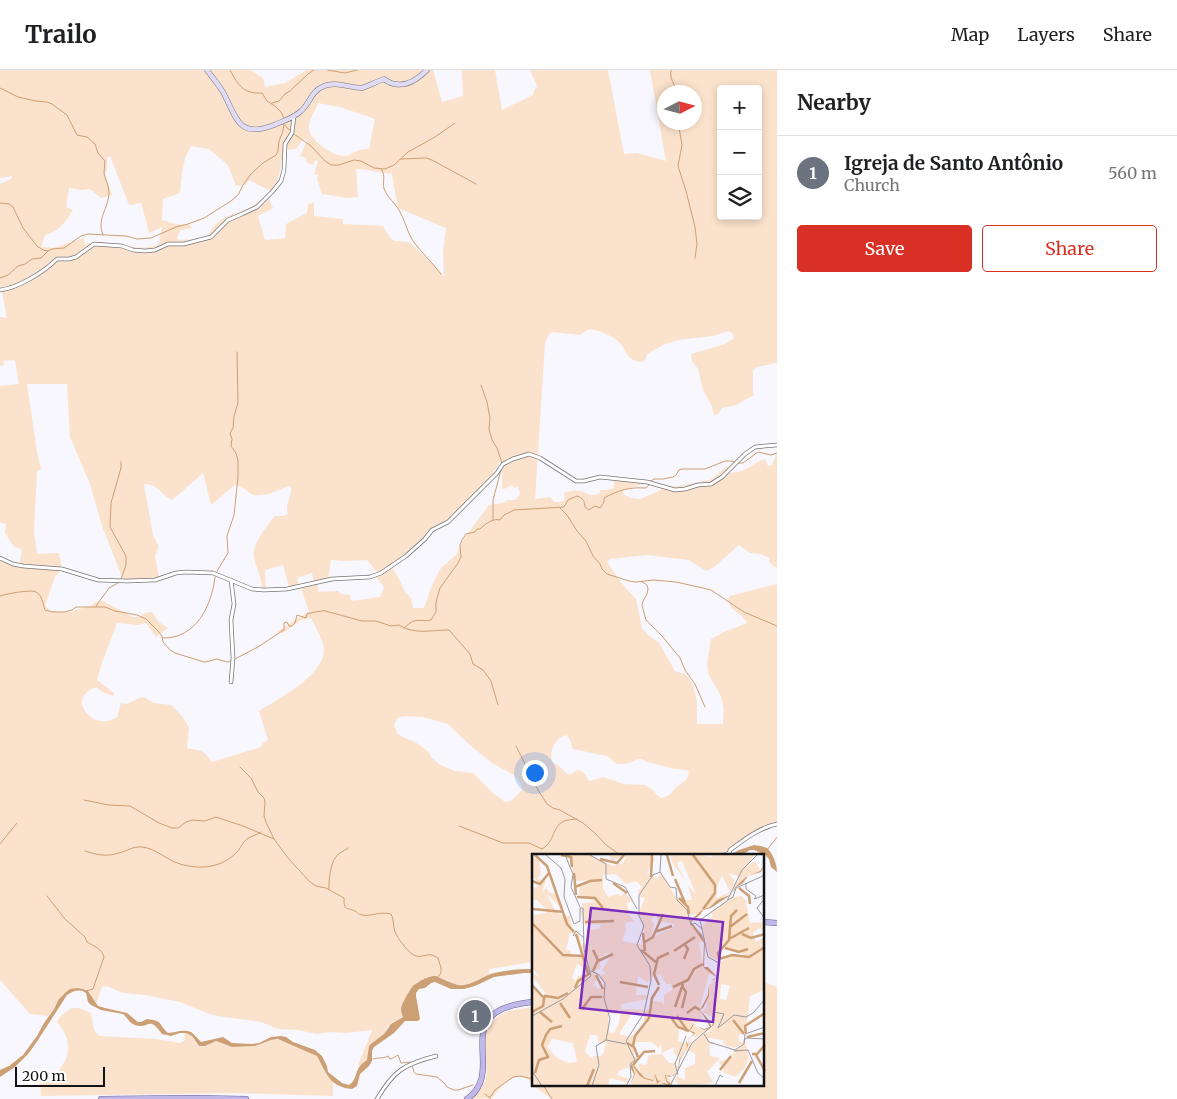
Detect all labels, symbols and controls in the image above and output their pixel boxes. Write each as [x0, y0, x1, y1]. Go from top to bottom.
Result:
text: Trailo [25, 19, 97, 50]
text: Map [951, 23, 989, 46]
text: Layers [1017, 23, 1075, 46]
text: Share [1103, 23, 1152, 46]
north arrow [657, 85, 702, 130]
map controls [717, 85, 762, 220]
button: + [717, 85, 762, 130]
text: Nearby [797, 89, 871, 116]
button: − [717, 130, 762, 175]
text: Igreja de Santo Antônio [844, 151, 1063, 175]
text: 1 [809, 163, 817, 183]
text: 560 m [1108, 163, 1157, 183]
button: layers [717, 175, 762, 220]
text: Church [844, 175, 900, 195]
button: Save [797, 225, 972, 272]
button: Share [982, 225, 1157, 272]
your location [522, 760, 548, 786]
inset map [532, 854, 764, 1086]
pin: 1 [459, 997, 491, 1035]
scale bar [15, 1064, 105, 1087]
text: 200 m [22, 1067, 65, 1085]

